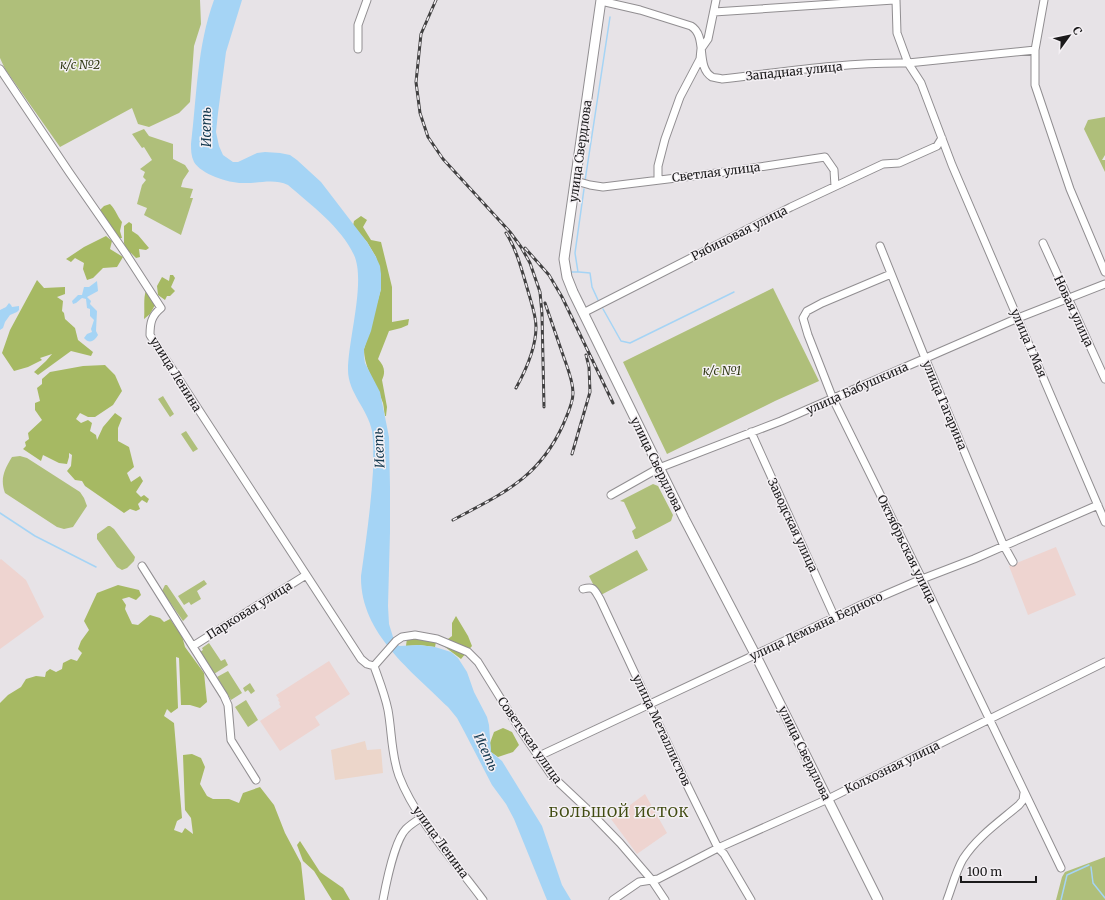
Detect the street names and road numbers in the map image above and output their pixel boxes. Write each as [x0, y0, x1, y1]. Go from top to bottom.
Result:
street label: Западная улица [745, 58, 844, 84]
street label: улица Свердлова [565, 98, 595, 203]
street label: Светлая улица [671, 159, 762, 185]
street label: Рябиновая улица [689, 202, 790, 264]
street label: Новая улица [1051, 273, 1097, 350]
street label: улица 1 Мая [1008, 306, 1050, 380]
street label: улица Ленина [147, 334, 205, 415]
street label: улица Бабушкина [804, 358, 911, 417]
street label: улица Гагарина [919, 358, 971, 453]
street label: улица Свердлова [628, 414, 687, 514]
street label: Заводская улица [765, 476, 822, 575]
street label: Октябрьская улица [874, 492, 940, 606]
street label: Парковая улица [204, 577, 295, 642]
street label: улица Демьяна Бедного [747, 589, 885, 663]
street label: улица Металлистов [630, 672, 694, 788]
street label: Советская улица [494, 694, 566, 787]
street label: улица Свердлова [776, 703, 835, 803]
street label: Колхозная улица [842, 737, 942, 796]
street label: улица Ленина [410, 803, 473, 881]

